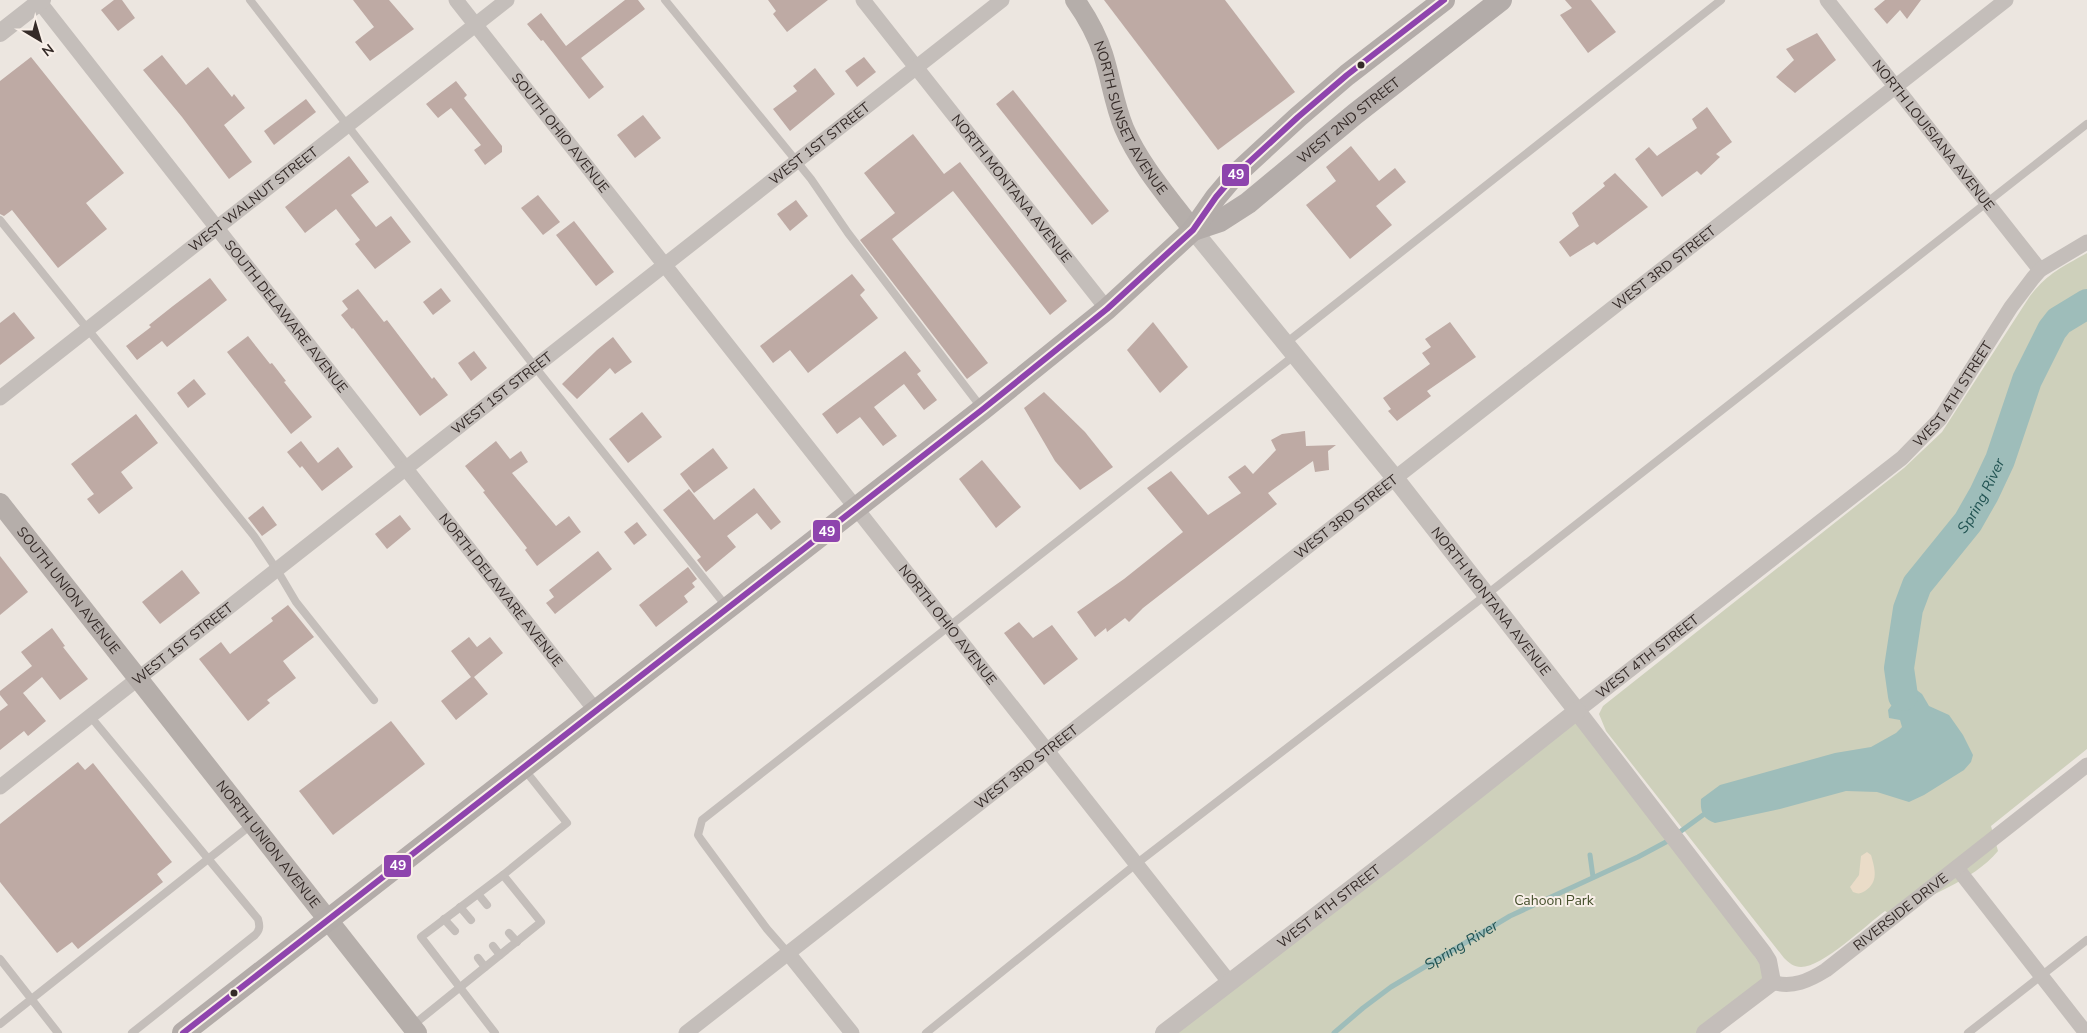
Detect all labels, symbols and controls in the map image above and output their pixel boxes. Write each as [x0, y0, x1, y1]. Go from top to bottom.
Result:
north arrow [15, 15, 65, 65]
street label: NORTH SUNSET AVENUE [1089, 38, 1172, 199]
text: N [38, 39, 58, 61]
street label: NORTH LOUISIANA AVENUE [1868, 56, 1999, 215]
unlabelled marker [1356, 60, 1366, 70]
street label: SOUTH OHIO AVENUE [507, 69, 613, 197]
street label: WEST 2ND STREET [1293, 73, 1405, 168]
street label: WEST 1ST STREET [765, 98, 875, 189]
street label: NORTH MONTANA AVENUE [947, 111, 1076, 267]
street label: WEST WALNUT STREET [185, 142, 323, 256]
line badge: 49 [1221, 163, 1250, 187]
text: 49 [1228, 165, 1244, 184]
street label: WEST 3RD STREET [1609, 221, 1721, 314]
street label: SOUTH DELAWARE AVENUE [220, 236, 352, 397]
street label: WEST 4TH STREET [1909, 337, 1997, 451]
street label: WEST 1ST STREET [448, 347, 557, 439]
water label: Spring River [1953, 454, 2010, 538]
street label: WEST 3RD STREET [1291, 470, 1402, 563]
street label: NORTH DELAWARE AVENUE [434, 510, 567, 671]
line badge: 49 [812, 519, 841, 543]
text: 49 [819, 522, 835, 541]
street label: SOUTH UNION AVENUE [12, 523, 124, 658]
street label: NORTH MONTANA AVENUE [1427, 523, 1555, 680]
street label: NORTH OHIO AVENUE [894, 561, 1001, 689]
street label: WEST 1ST STREET [128, 598, 238, 690]
street label: WEST 4TH STREET [1592, 610, 1703, 703]
street label: WEST 3RD STREET [971, 720, 1083, 814]
street label: NORTH UNION AVENUE [212, 776, 324, 912]
line badge: 49 [383, 854, 412, 878]
text: 49 [390, 856, 406, 875]
street label: WEST 4TH STREET [1273, 860, 1385, 952]
street label: RIVERSIDE DRIVE [1849, 869, 1952, 955]
park label: Cahoon Park [1514, 891, 1595, 910]
water label: Spring River [1421, 915, 1502, 975]
unlabelled marker [229, 988, 239, 998]

